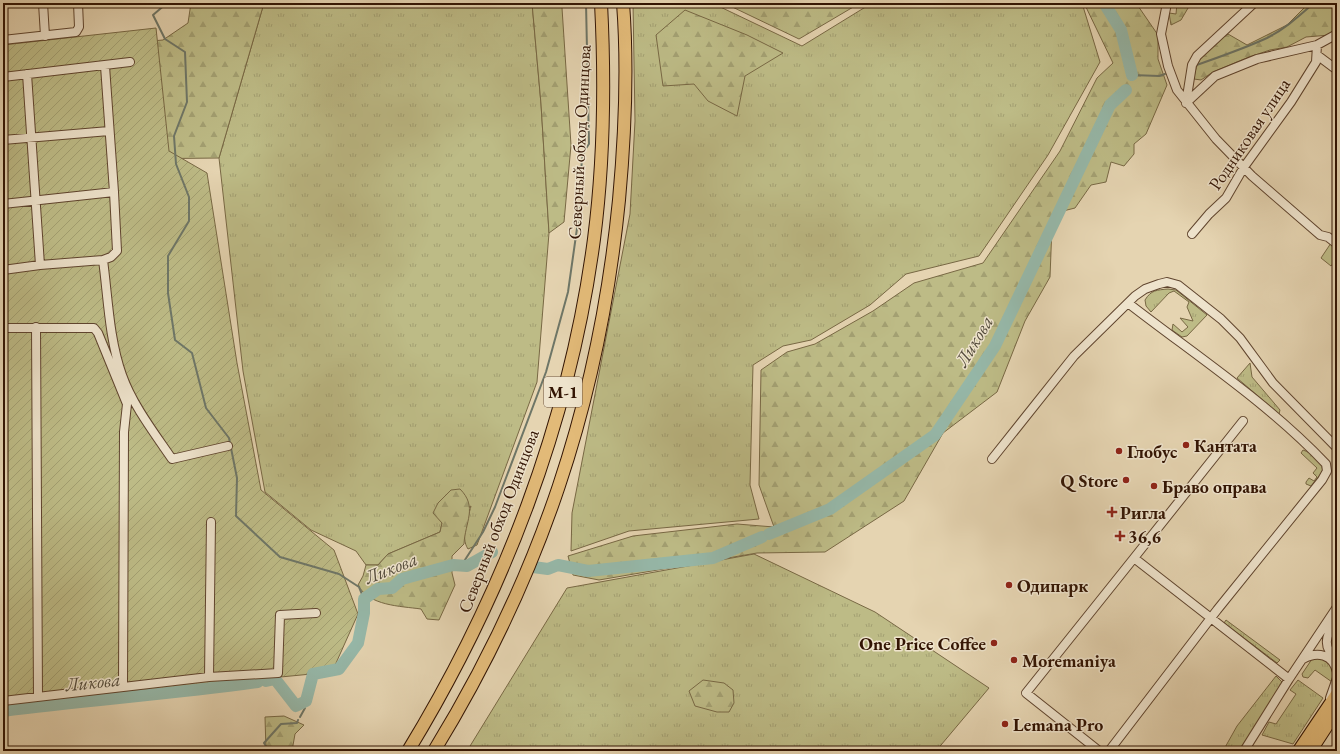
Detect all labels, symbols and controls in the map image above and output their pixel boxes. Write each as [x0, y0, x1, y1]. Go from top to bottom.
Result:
street label: Северный обход Одинцова [562, 43, 596, 240]
street label: Родниковая улица [1203, 73, 1295, 194]
water label: Ликова [949, 311, 999, 372]
road number: М-1 [544, 377, 582, 407]
street label: Северный обход Одинцова [452, 425, 544, 616]
place label: Кантата [1194, 434, 1257, 457]
place label: Глобус [1127, 440, 1178, 463]
marker: Кантата [1181, 440, 1191, 450]
marker: Глобус [1114, 446, 1124, 456]
place label: Q Store [1061, 469, 1118, 492]
marker: Q Store [1121, 475, 1131, 485]
place label: Браво оправа [1162, 475, 1267, 498]
marker: Браво оправа [1149, 481, 1159, 491]
place label: Ригла [1120, 501, 1166, 524]
marker: Ригла [1107, 507, 1117, 517]
place label: 36,6 [1128, 525, 1161, 548]
marker: 36,6 [1115, 531, 1125, 541]
water label: Ликова [360, 546, 421, 590]
place label: Одипарк [1017, 574, 1088, 597]
marker: Одипарк [1004, 580, 1014, 590]
place label: One Price Coffee [859, 632, 986, 655]
marker: One Price Coffee [989, 638, 999, 648]
place label: Moremaniya [1022, 649, 1116, 672]
marker: Moremaniya [1009, 655, 1019, 665]
water label: Ликова [63, 667, 122, 697]
place label: Lemana Pro [1013, 713, 1103, 736]
marker: Lemana Pro [1000, 719, 1010, 729]

